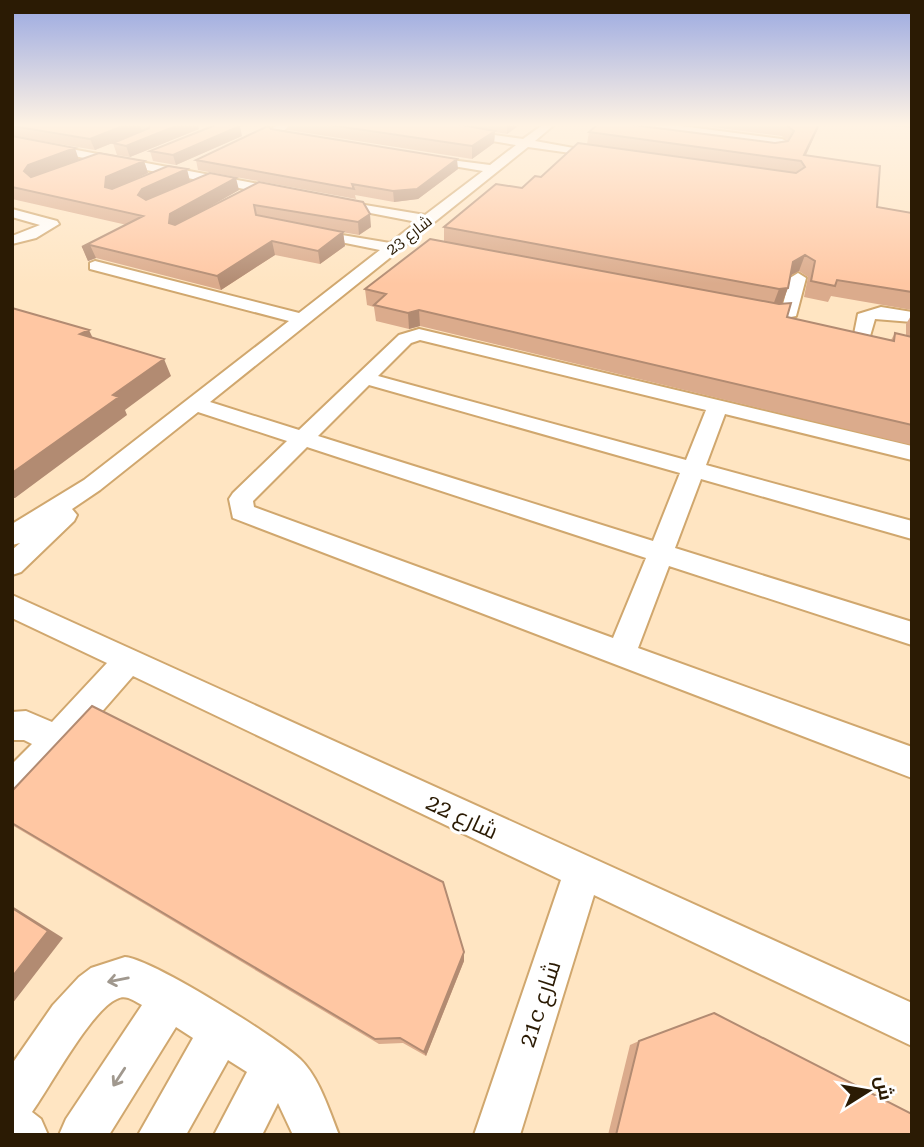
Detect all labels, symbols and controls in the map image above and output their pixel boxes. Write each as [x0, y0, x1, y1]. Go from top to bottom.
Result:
street label: شارع 23 [382, 211, 437, 260]
street label: شارع 22 [421, 789, 502, 847]
street label: 21c شارع [513, 958, 568, 1051]
one-way arrow [107, 973, 130, 987]
north arrow [833, 1056, 903, 1126]
one-way arrow [112, 1067, 127, 1086]
text: ش [871, 1074, 898, 1102]

